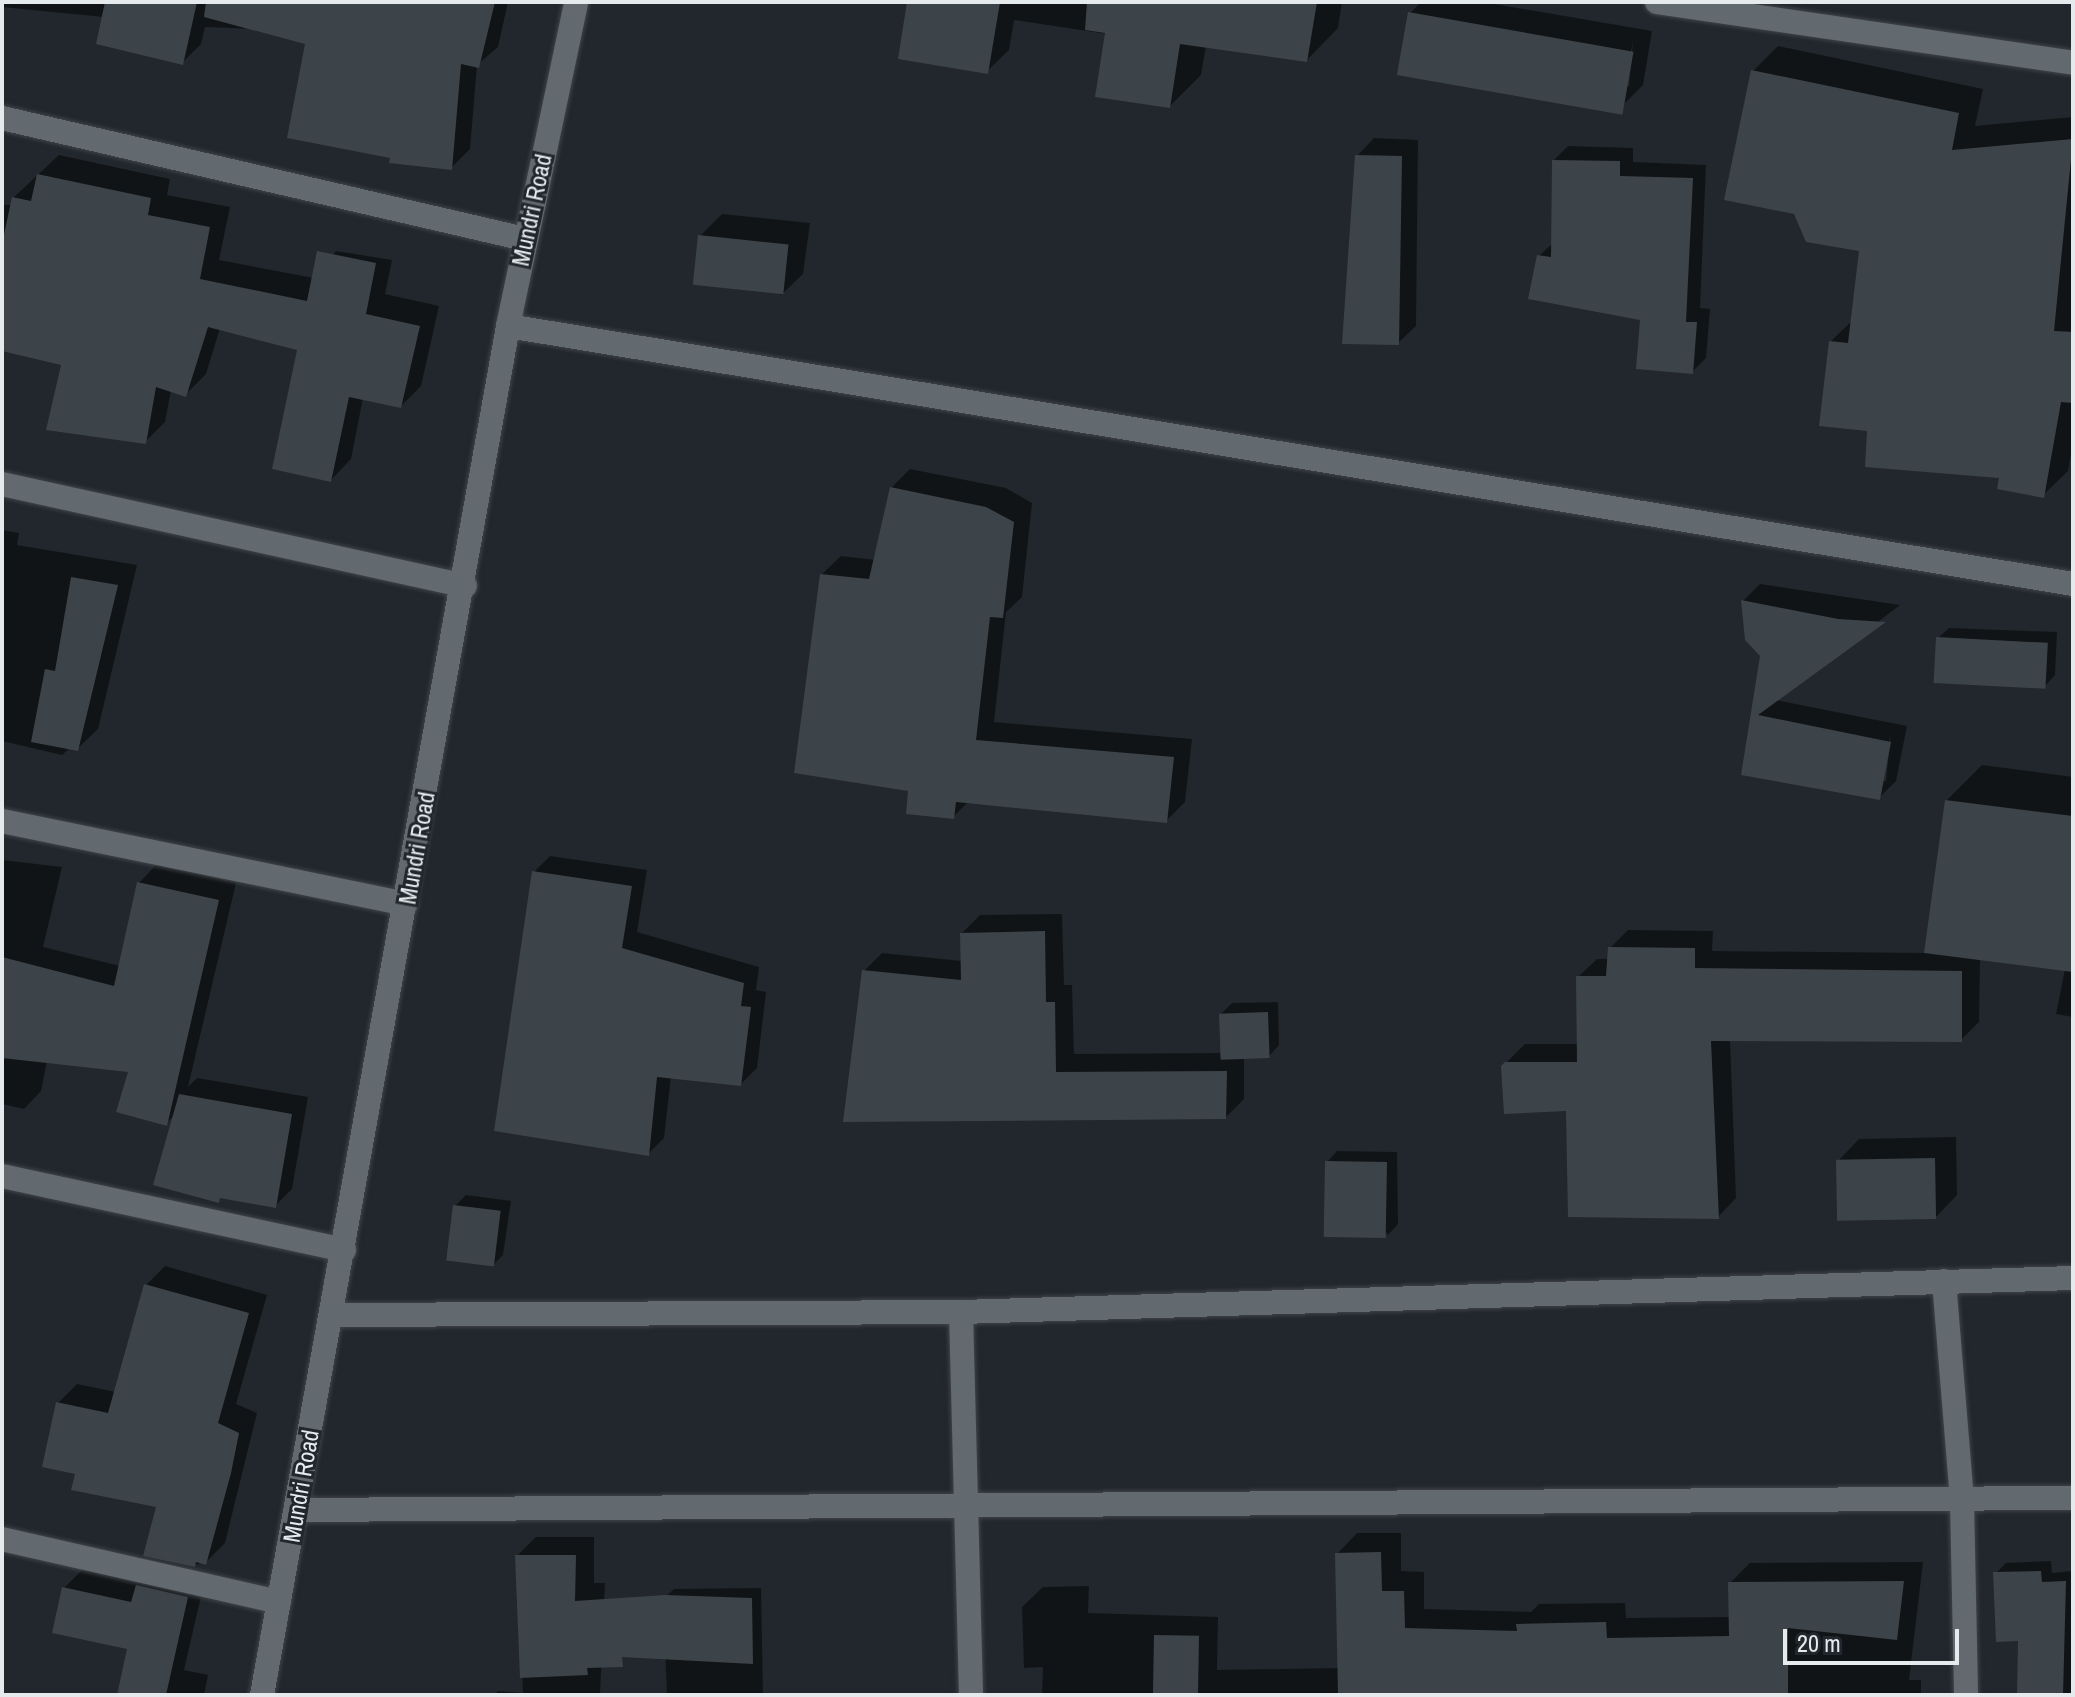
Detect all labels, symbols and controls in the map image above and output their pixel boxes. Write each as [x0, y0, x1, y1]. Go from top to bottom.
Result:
street label: Mundri Road [506, 151, 558, 269]
street label: Mundri Road [393, 789, 441, 907]
street label: Mundri Road [277, 1427, 325, 1545]
scale bar [1787, 1613, 1963, 1663]
text: 20 m [1797, 1627, 1841, 1659]

